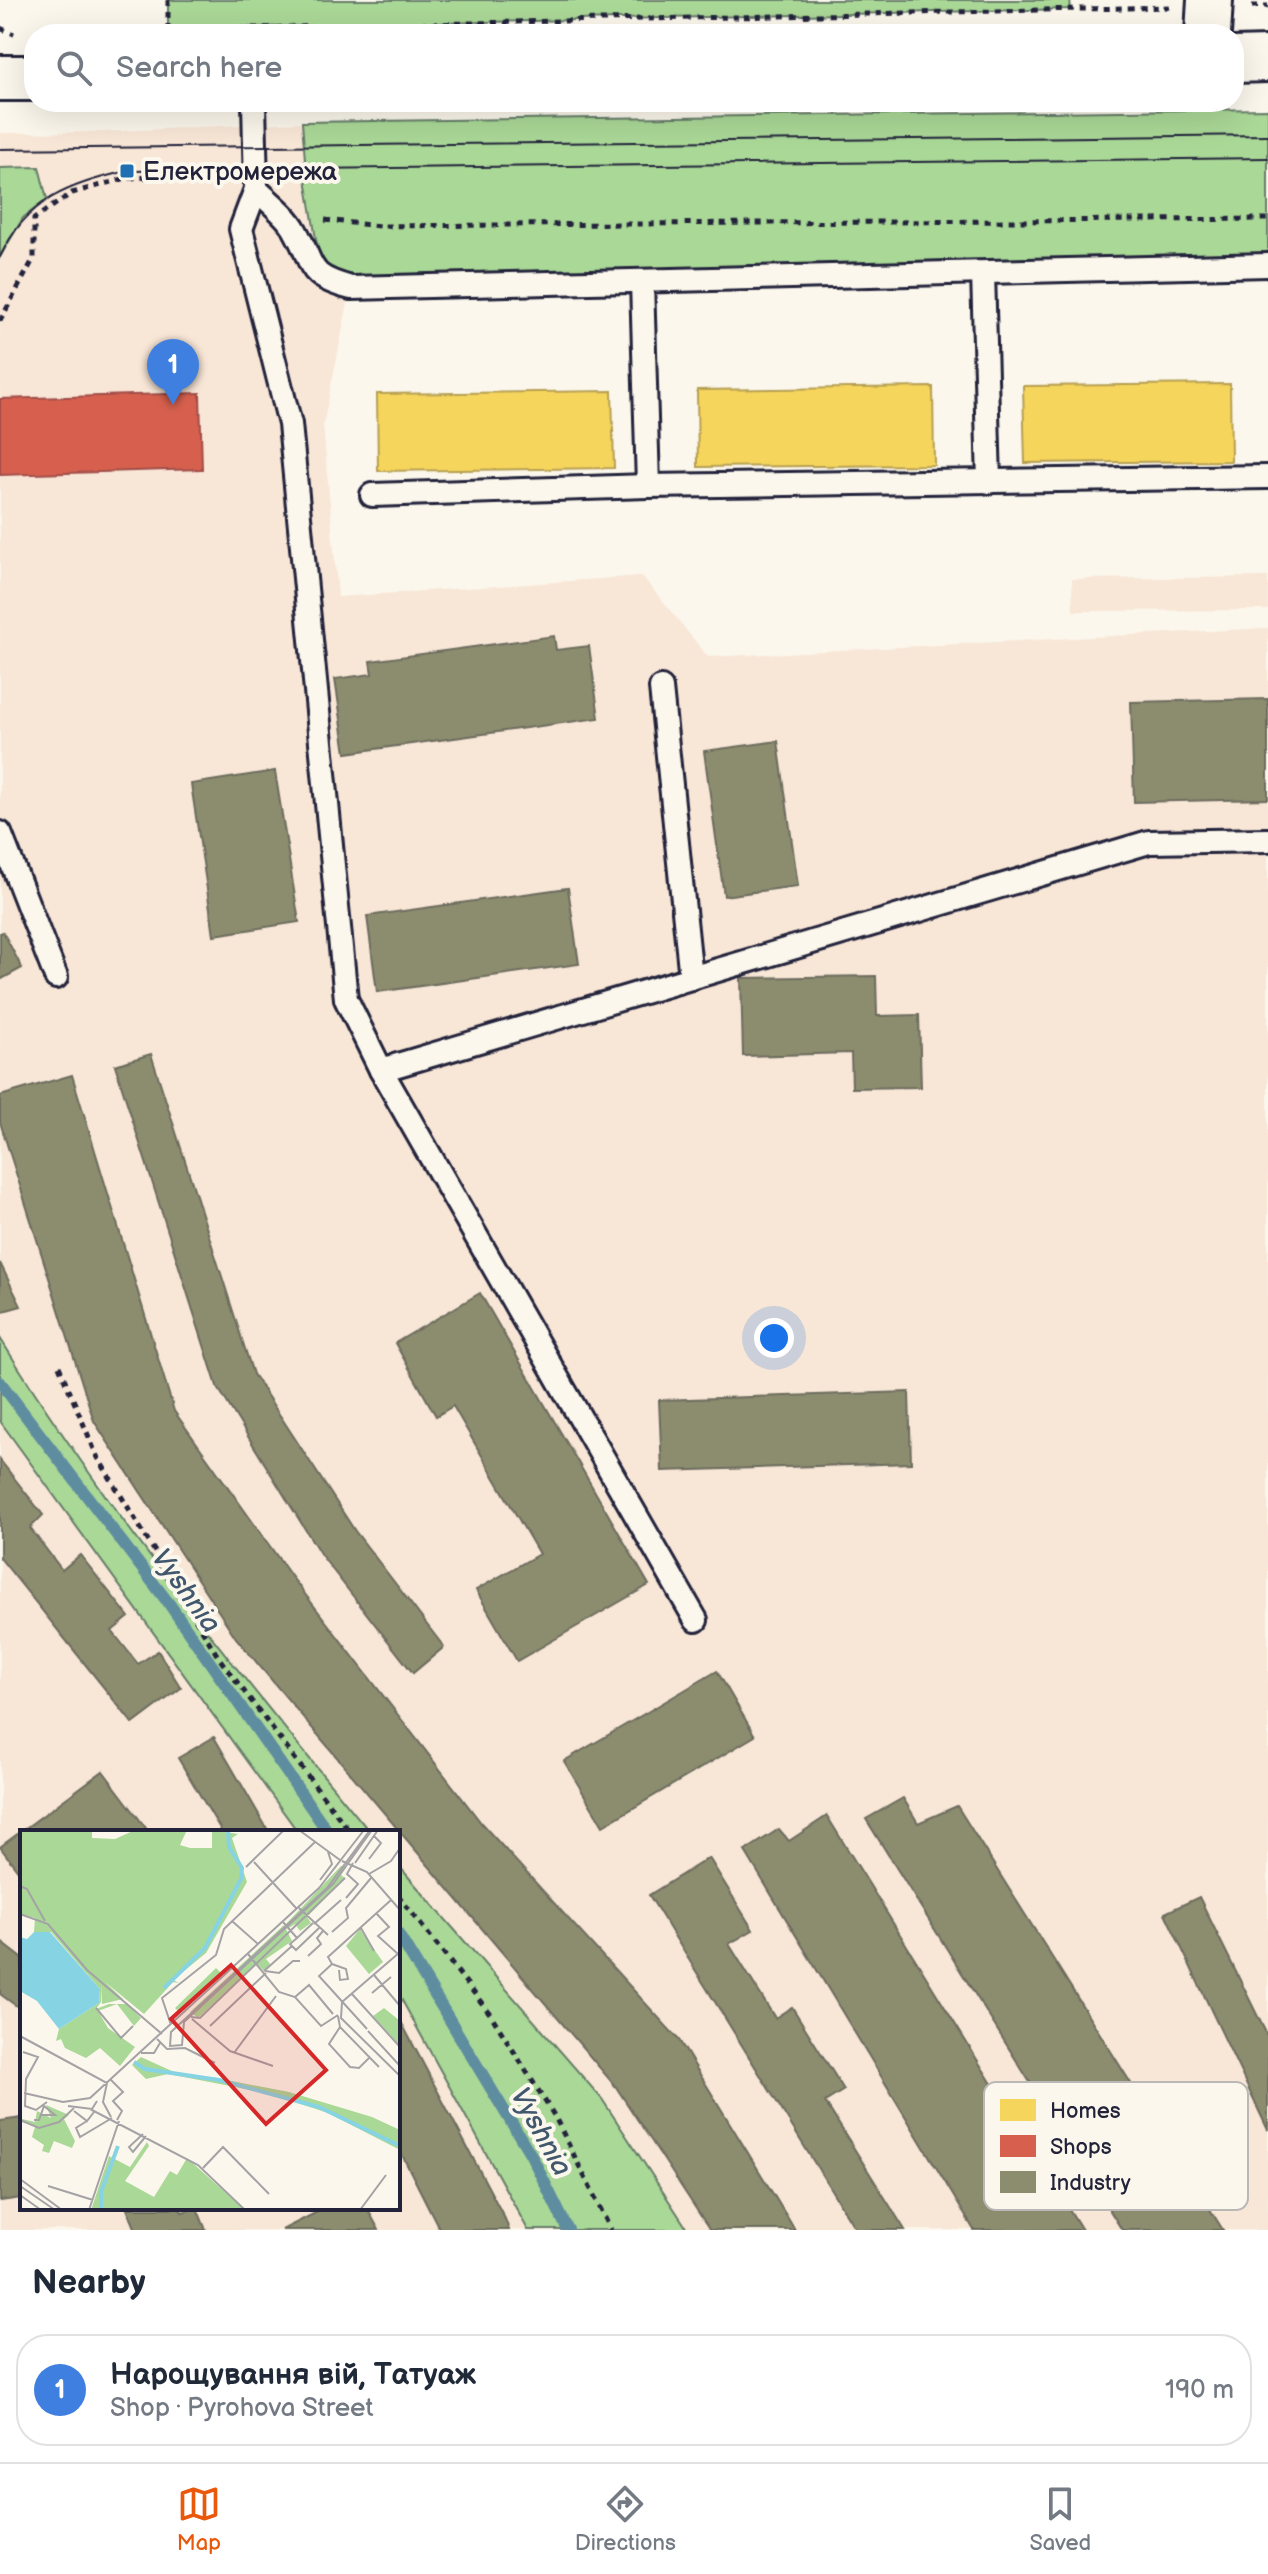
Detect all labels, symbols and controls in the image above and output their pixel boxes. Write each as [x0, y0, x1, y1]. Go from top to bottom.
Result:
search box [24, 24, 1244, 112]
icon: search [52, 46, 96, 90]
text: Search here [116, 50, 282, 86]
place label: Електромережа [143, 157, 337, 188]
marker: Електромережа [118, 162, 136, 180]
pin: 1 [147, 339, 199, 405]
your location [754, 1318, 794, 1358]
water label: Vyshnia [144, 1542, 227, 1640]
inset map [20, 1830, 400, 2210]
water label: Vyshnia [503, 2082, 578, 2182]
legend [984, 2082, 1248, 2210]
text: Homes [1050, 2098, 1121, 2125]
text: Shops [1050, 2134, 1112, 2161]
text: Industry [1050, 2170, 1131, 2197]
text: Nearby [32, 2262, 146, 2303]
text: Нарощування вій, Татуаж [110, 2357, 476, 2393]
text: 1 [55, 2375, 65, 2406]
text: 190 m [1165, 2375, 1234, 2406]
text: Shop · Pyrohova Street [110, 2393, 373, 2424]
tab: Map [177, 2482, 221, 2557]
tab: Directions [575, 2482, 676, 2557]
tab: Saved [1029, 2482, 1091, 2557]

